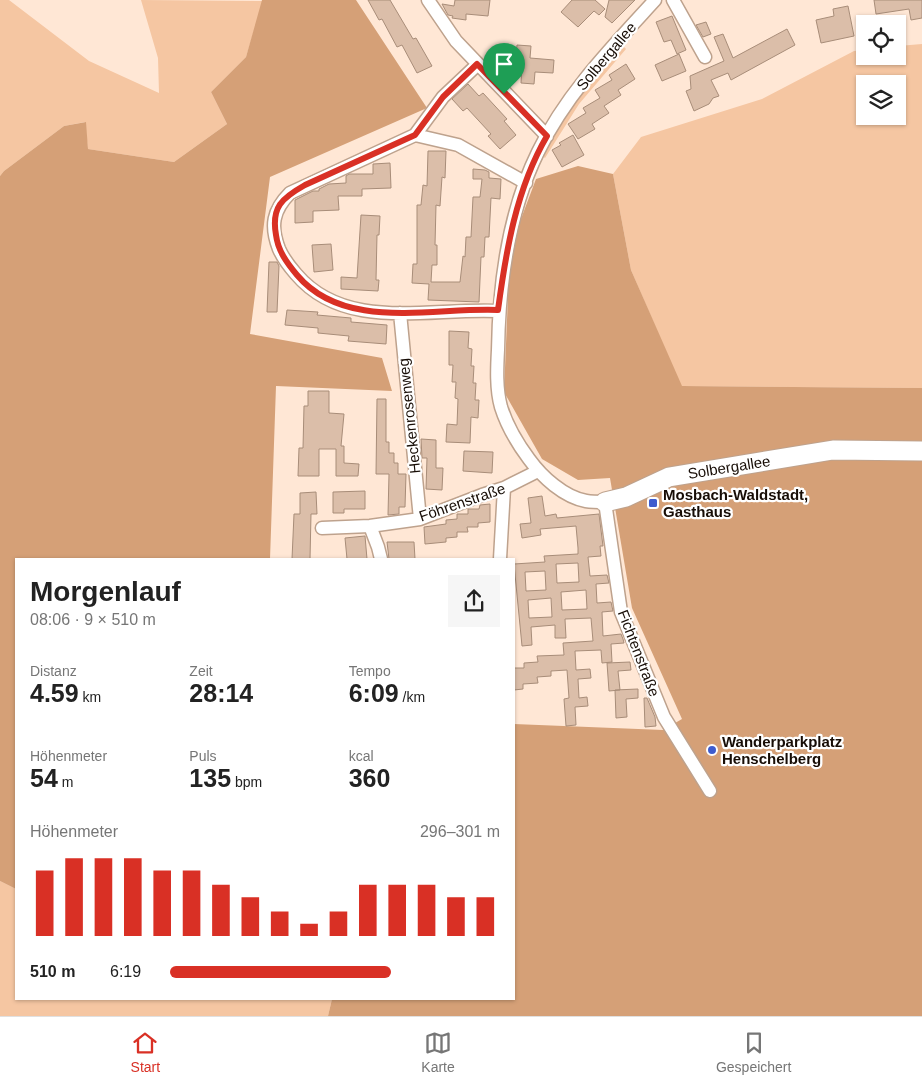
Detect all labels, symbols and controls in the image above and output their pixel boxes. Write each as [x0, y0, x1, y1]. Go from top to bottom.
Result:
map controls [856, 15, 906, 125]
button: locate [856, 15, 906, 65]
street label: Solbergallee [573, 19, 639, 93]
pin [483, 43, 525, 94]
icon: arrive [490, 50, 518, 78]
button: layers [856, 75, 906, 125]
street label: Heckenrosenweg [394, 357, 424, 475]
street label: Solbergallee [686, 452, 772, 482]
street label: Föhrenstraße [417, 479, 507, 525]
place label: Mosbach-Waldstadt, Gasthaus [663, 486, 808, 520]
marker: Mosbach-Waldstadt, Gasthaus [647, 497, 659, 509]
button: share [448, 575, 500, 627]
text: Morgenlauf [30, 576, 181, 607]
street label: Fichtenstraße [615, 607, 663, 699]
text: 08:06 · 9 × 510 m [30, 611, 156, 628]
text: Distanz [30, 663, 77, 679]
text: Zeit [189, 663, 213, 679]
text: Tempo [349, 663, 391, 679]
text: 4.59 [30, 679, 79, 707]
text: 28:14 [189, 679, 253, 707]
text: 6:09 [349, 679, 399, 707]
text: km [79, 689, 101, 705]
text: /km [399, 689, 425, 705]
place label: Wanderparkplatz Henschelberg [722, 733, 842, 767]
marker: Wanderparkplatz Henschelberg [706, 744, 718, 756]
text: Höhenmeter [30, 748, 107, 764]
text: Puls [189, 748, 217, 764]
text: kcal [349, 748, 374, 764]
text: 54 [30, 764, 58, 792]
text: 135 [189, 764, 231, 792]
text: 360 [349, 764, 390, 792]
text: m [58, 774, 73, 790]
text: bpm [231, 774, 262, 790]
text: Höhenmeter [30, 823, 118, 840]
text: 296–301 m [420, 823, 500, 840]
text: 510 m [30, 963, 75, 980]
text: 6:19 [110, 963, 141, 980]
tab: Start [131, 1029, 160, 1075]
tab: Karte [421, 1029, 455, 1075]
tab: Gespeichert [716, 1029, 791, 1075]

